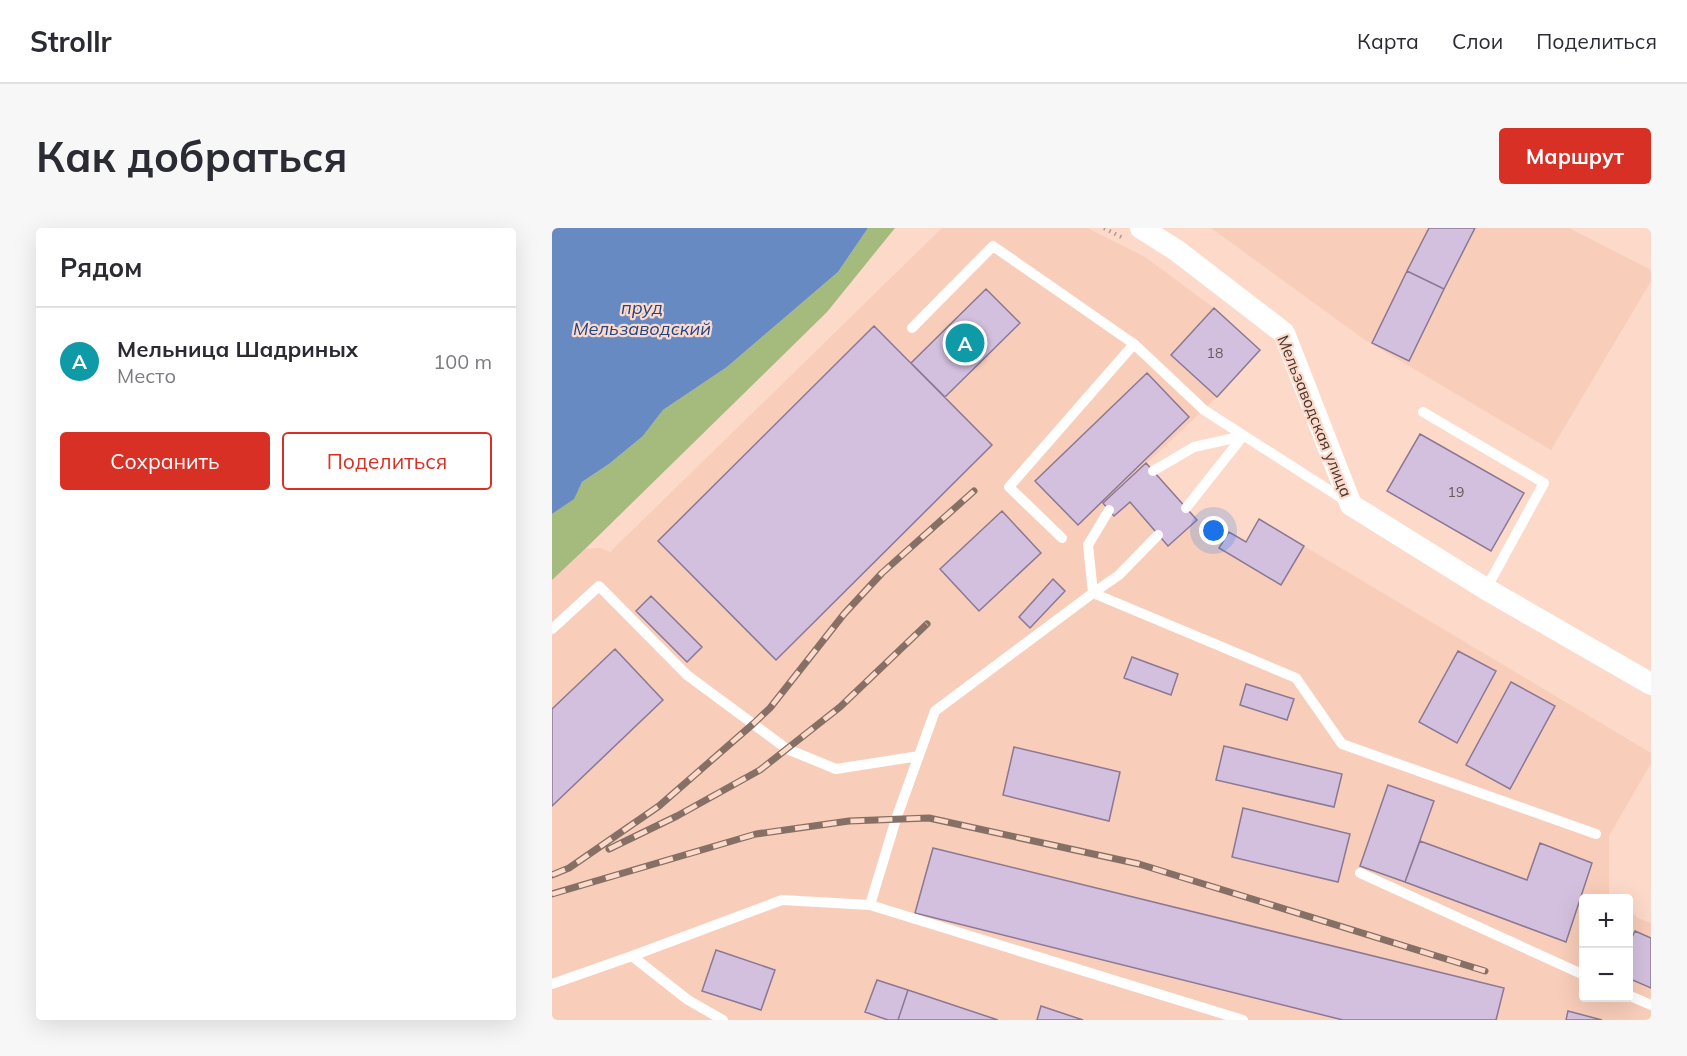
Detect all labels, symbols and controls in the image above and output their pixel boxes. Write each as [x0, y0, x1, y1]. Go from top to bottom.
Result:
text: Strollr [30, 24, 112, 59]
text: Карта [1357, 28, 1419, 54]
text: Слои [1452, 28, 1503, 54]
text: Поделиться [1536, 28, 1657, 54]
button: Маршрут [1499, 128, 1651, 184]
text: Как добраться [36, 130, 348, 183]
text: Рядом [60, 251, 143, 284]
water label: пруд Мельзаводский [573, 296, 711, 340]
pin: A [946, 320, 984, 366]
street label: Мельзаводская улица [1273, 332, 1357, 500]
text: Мельница Шадриных [117, 335, 358, 363]
house number: 18 [1207, 344, 1223, 362]
text: A [72, 349, 87, 374]
text: 100 m [433, 349, 492, 374]
text: Место [117, 363, 176, 388]
button: Сохранить [60, 432, 270, 490]
button: Поделиться [282, 432, 492, 490]
house number: 19 [1448, 483, 1464, 501]
your location [1199, 516, 1228, 545]
map controls [1579, 894, 1633, 1002]
button: + [1579, 894, 1633, 948]
button: − [1579, 948, 1633, 1002]

